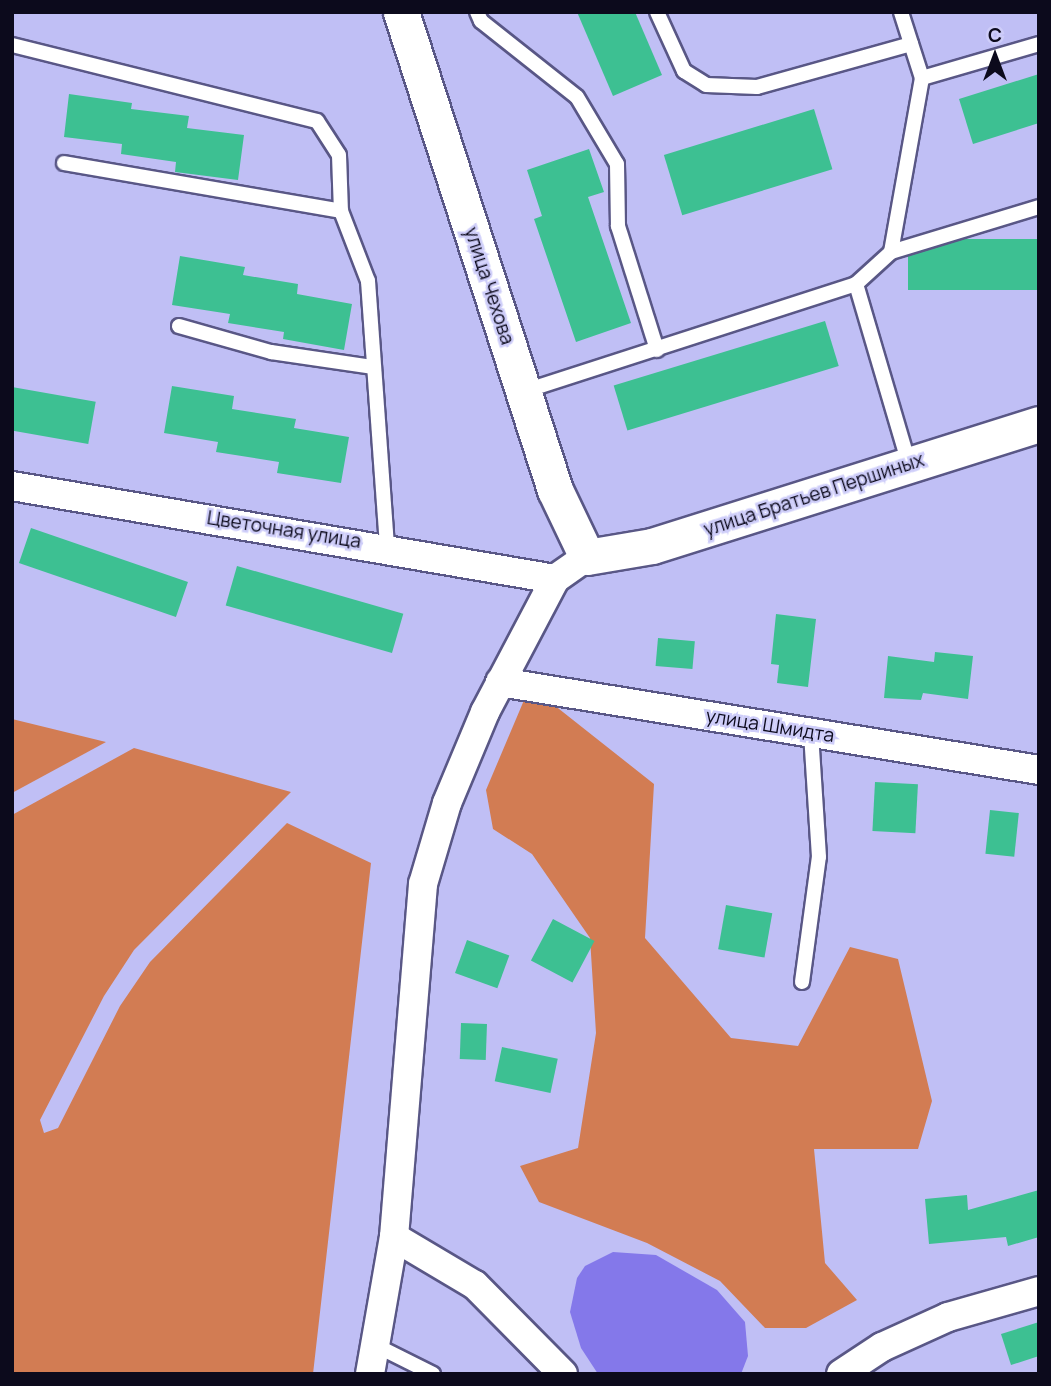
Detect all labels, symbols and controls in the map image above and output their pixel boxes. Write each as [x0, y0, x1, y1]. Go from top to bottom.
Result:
north arrow [960, 21, 1030, 91]
text: С [988, 22, 1002, 48]
street label: улица Чехова [459, 224, 519, 348]
street label: улица Братьев Першиных [701, 449, 927, 541]
street label: Цветочная улица [205, 507, 363, 553]
street label: улица Шмидта [704, 705, 836, 747]

